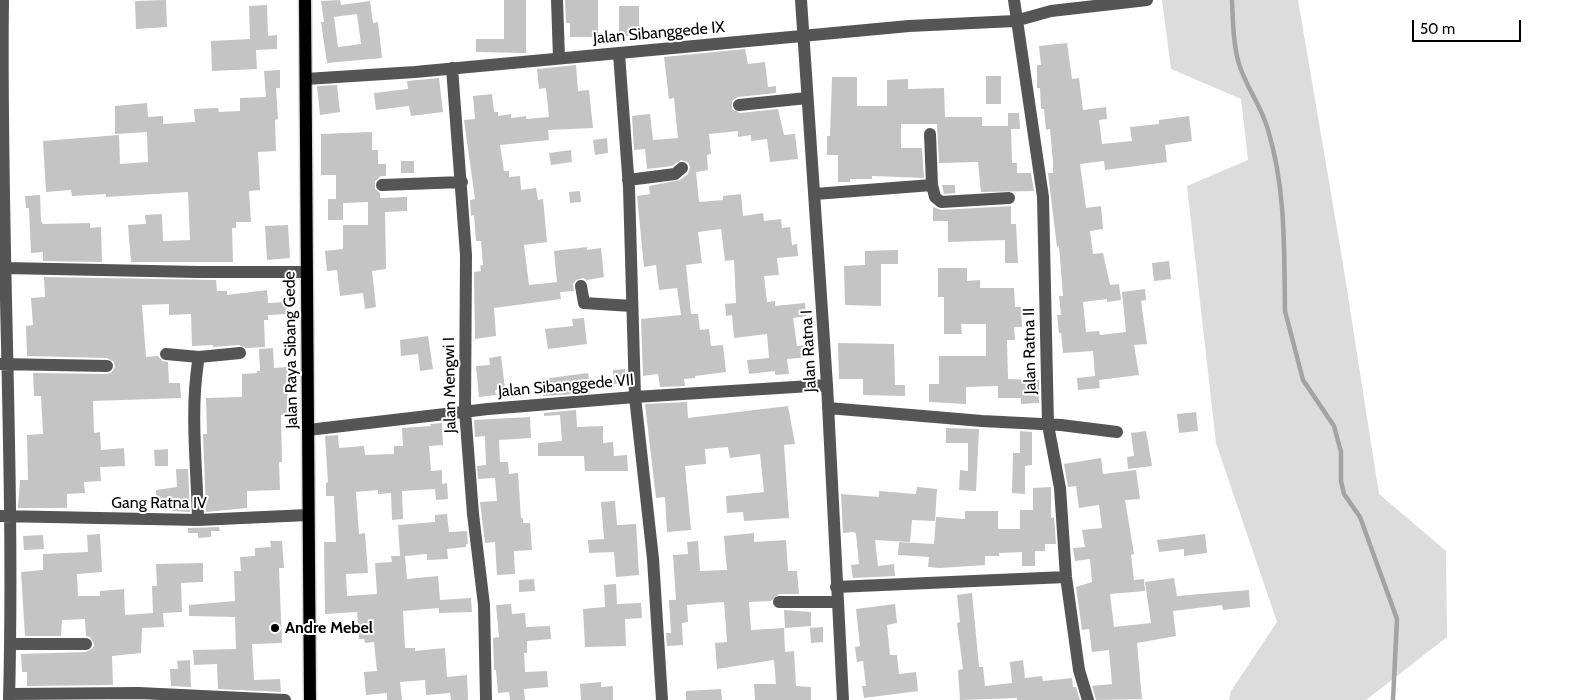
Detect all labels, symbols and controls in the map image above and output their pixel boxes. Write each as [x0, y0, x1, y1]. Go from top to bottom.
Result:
scale bar [1414, 10, 1523, 42]
street label: Jalan Sibanggede IX [592, 18, 726, 48]
text: 50 m [1420, 20, 1455, 38]
street label: Jalan Raya Sibang Gede [280, 271, 302, 429]
street label: Jalan Ratna II [1020, 308, 1040, 394]
street label: Jalan Ratna I [797, 309, 821, 393]
street label: Jalan Mengwi I [440, 337, 460, 433]
street label: Jalan Sibanggede VII [497, 370, 635, 402]
street label: Gang Ratna IV [111, 493, 207, 513]
place label: Andre Mebel [285, 618, 373, 638]
marker: Andre Mebel [269, 622, 281, 634]

